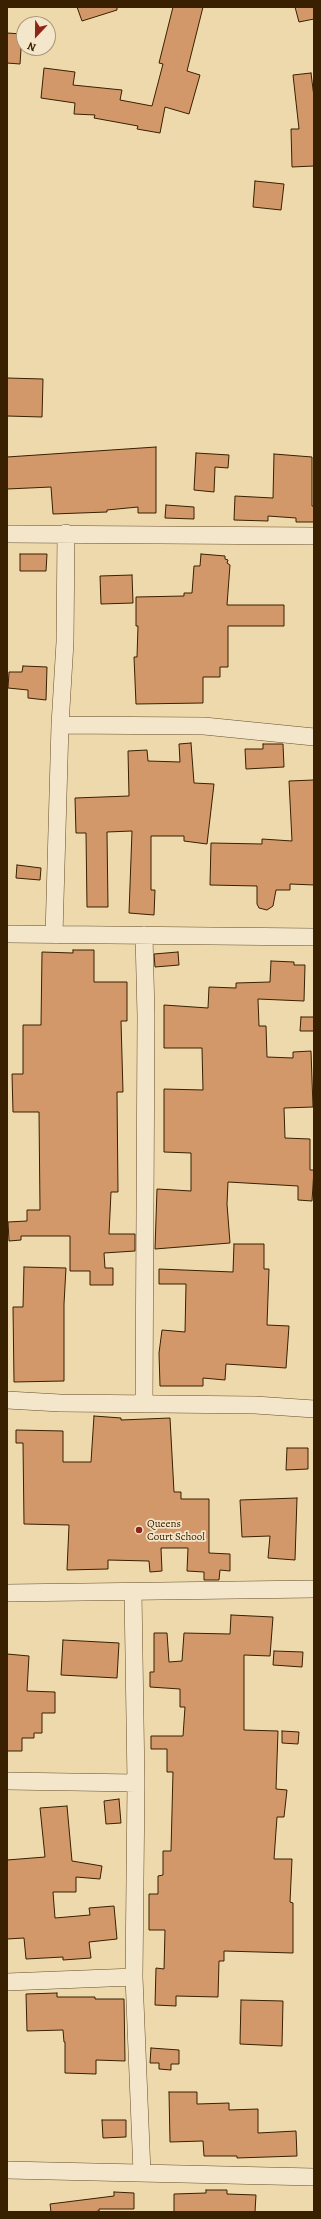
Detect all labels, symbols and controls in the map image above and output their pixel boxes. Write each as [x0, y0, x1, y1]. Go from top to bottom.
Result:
north arrow [16, 16, 56, 56]
text: N [25, 38, 38, 55]
place label: Queens Court School [147, 1517, 205, 1543]
marker: Queens Court School [134, 1525, 144, 1535]

